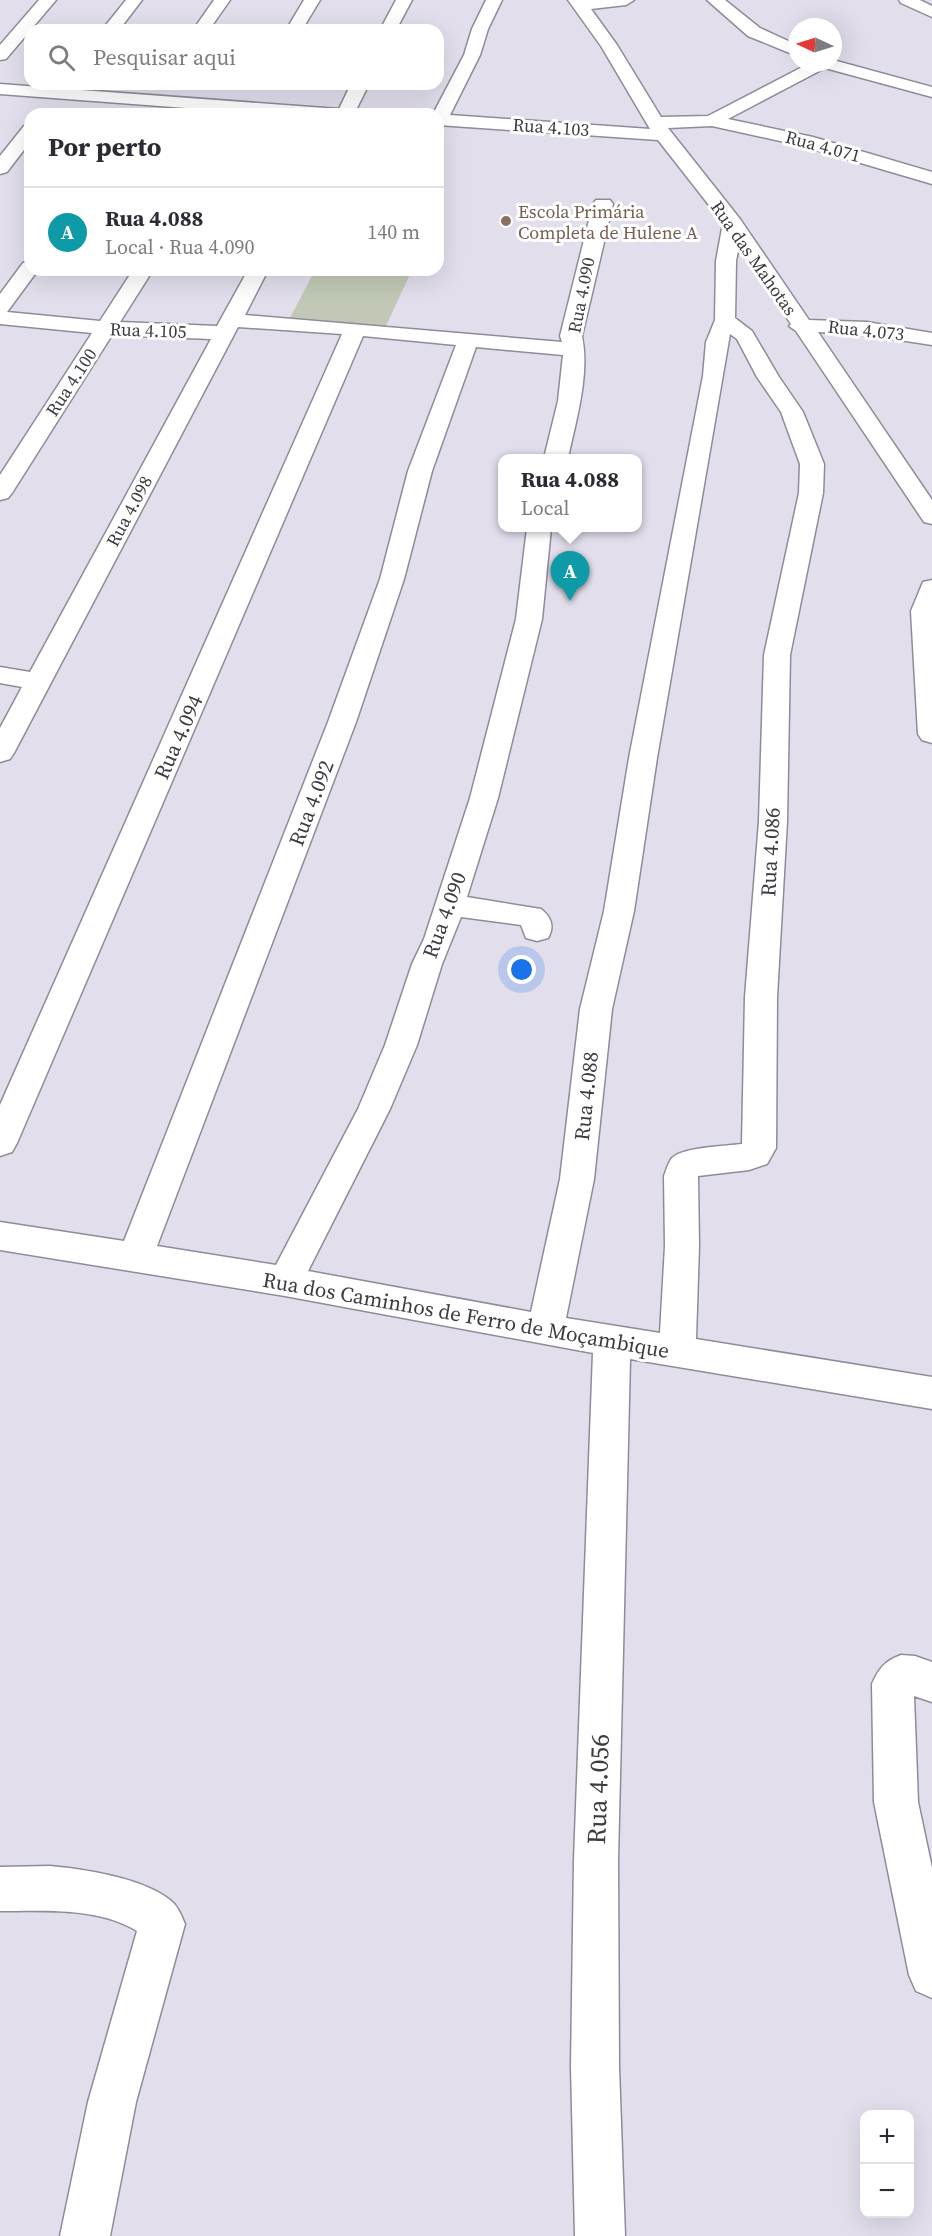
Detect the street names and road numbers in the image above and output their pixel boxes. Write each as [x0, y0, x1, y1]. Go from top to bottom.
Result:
street label: Rua 4.103 [512, 112, 590, 142]
street label: Rua 4.071 [783, 124, 863, 168]
street label: Rua das Mahotas [705, 196, 803, 321]
street label: Rua 4.090 [561, 255, 601, 335]
street label: Rua 4.073 [827, 314, 905, 346]
street label: Rua 4.105 [109, 316, 187, 344]
street label: Rua 4.100 [40, 343, 102, 421]
street label: Rua 4.098 [100, 471, 158, 551]
street label: Rua 4.094 [147, 690, 210, 784]
street label: Rua 4.092 [281, 756, 341, 850]
street label: Rua 4.086 [753, 807, 787, 897]
street label: Rua 4.090 [415, 868, 473, 962]
street label: Rua 4.088 [567, 1050, 605, 1142]
street label: Rua dos Caminhos de Ferro de Moçambique [260, 1265, 672, 1365]
street label: Rua 4.056 [578, 1733, 618, 1845]

